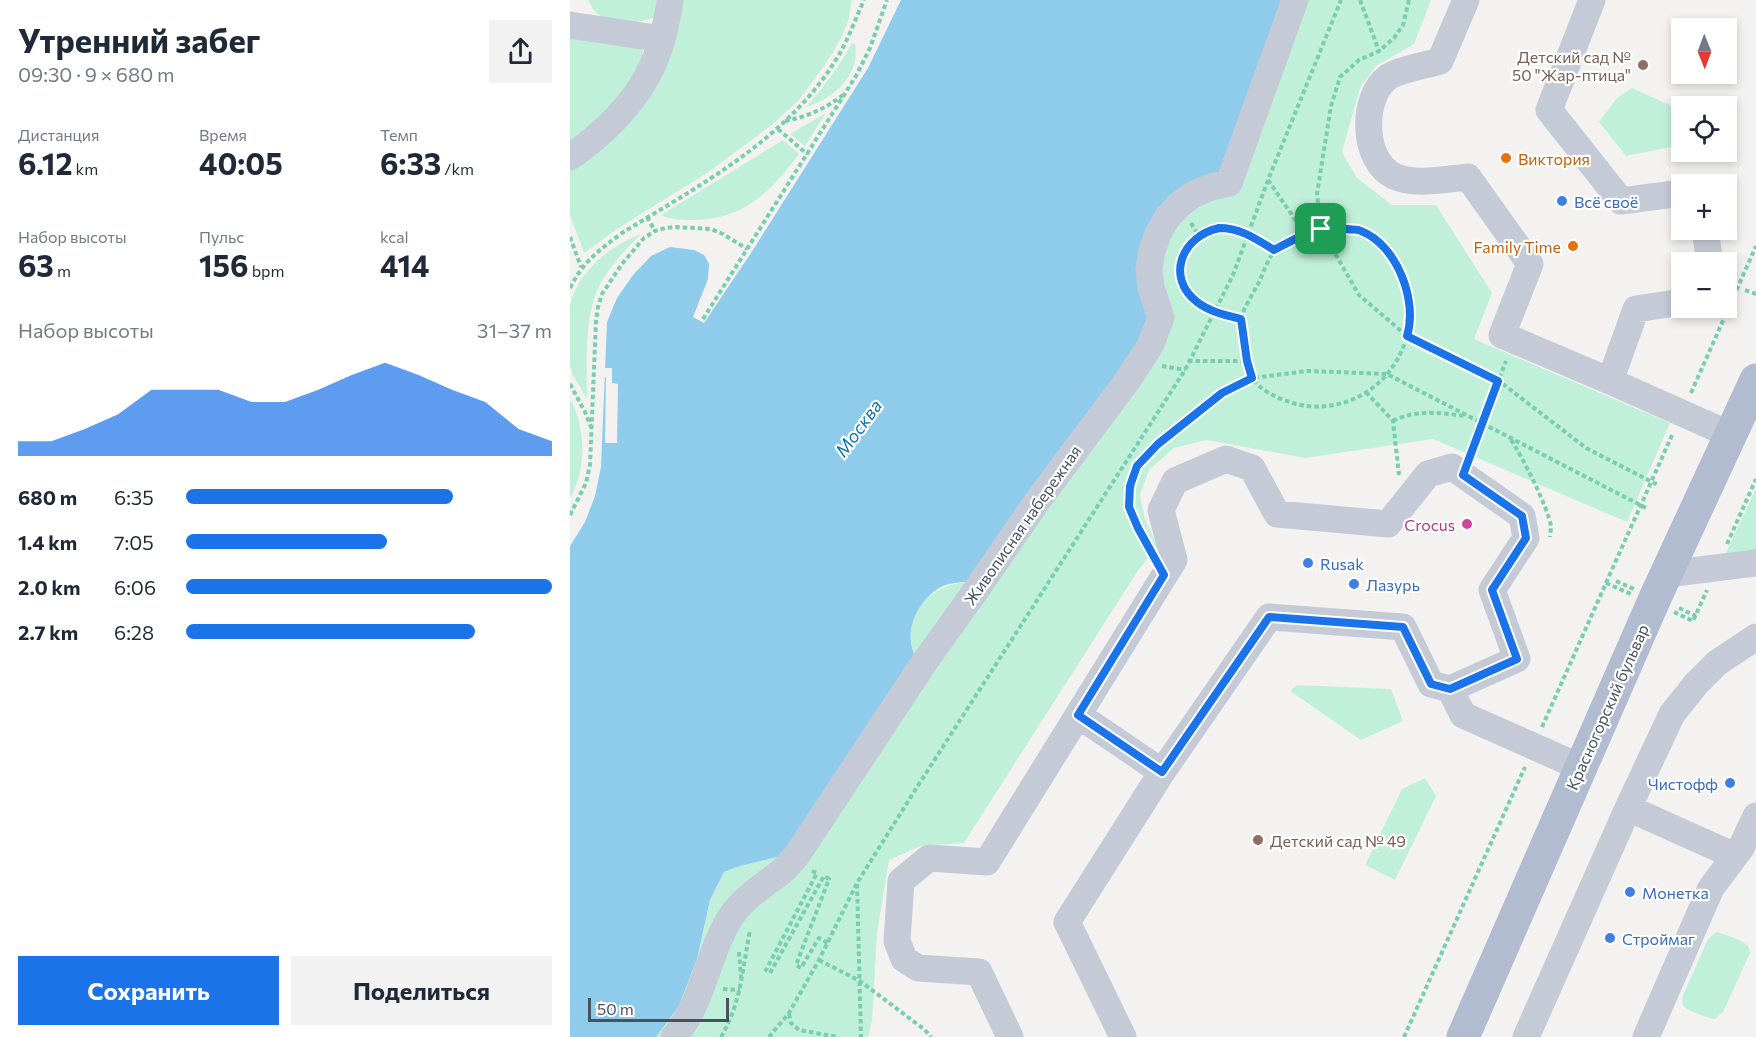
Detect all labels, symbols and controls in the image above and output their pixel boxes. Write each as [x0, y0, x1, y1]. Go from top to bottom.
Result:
north arrow [1671, 18, 1737, 84]
map controls [1671, 18, 1737, 318]
text: Утренний забег [18, 19, 260, 60]
button: share [489, 20, 552, 83]
place label: Детский сад № 50 "Жар-птица" [1512, 47, 1631, 84]
marker: Детский сад № 50 "Жар-птица" [1636, 58, 1650, 72]
text: 09:30 · 9 × 680 m [18, 62, 174, 86]
button: locate [1671, 96, 1737, 162]
text: Дистанция [18, 125, 99, 144]
text: Время [199, 125, 247, 144]
text: Темп [380, 125, 418, 144]
text: 6.12 [18, 144, 72, 181]
text: 40:05 [199, 144, 283, 181]
text: 6:33 [380, 144, 441, 181]
place label: Виктория [1518, 149, 1590, 168]
marker: Виктория [1499, 151, 1513, 165]
text: km [72, 159, 98, 178]
text: /km [441, 159, 474, 178]
button: + [1671, 174, 1737, 240]
place label: Всё своё [1574, 192, 1638, 211]
marker: Всё своё [1555, 194, 1569, 208]
pin [1295, 203, 1346, 254]
icon: arrive [1304, 212, 1337, 245]
text: Набор высоты [18, 227, 127, 246]
text: Пульс [199, 227, 244, 246]
text: kcal [380, 227, 409, 246]
place label: Family Time [1474, 237, 1561, 256]
marker: Family Time [1566, 239, 1580, 253]
text: 63 [18, 246, 54, 283]
text: 156 [199, 246, 249, 283]
text: 414 [380, 246, 430, 283]
button: − [1671, 252, 1737, 318]
text: m [54, 261, 71, 280]
text: bpm [249, 261, 285, 280]
text: Набор высоты [18, 318, 154, 342]
text: 31–37 m [477, 318, 552, 342]
water label: Москва [830, 395, 886, 461]
street label: Живописная набережная [960, 441, 1084, 609]
text: 680 m [18, 485, 77, 509]
text: 6:35 [114, 485, 154, 509]
place label: Crocus [1404, 515, 1455, 534]
marker: Crocus [1460, 517, 1474, 531]
text: 1.4 km [18, 530, 77, 554]
text: 7:05 [114, 530, 154, 554]
place label: Rusak [1320, 554, 1364, 573]
marker: Rusak [1301, 556, 1315, 570]
text: 2.0 km [18, 575, 80, 599]
text: 6:06 [114, 575, 156, 599]
place label: Лазурь [1366, 575, 1420, 594]
marker: Лазурь [1347, 577, 1361, 591]
text: 2.7 km [18, 620, 78, 644]
text: 6:28 [114, 620, 154, 644]
street label: Красногорский бульвар [1562, 621, 1652, 793]
place label: Чистофф [1648, 774, 1718, 793]
marker: Чистофф [1723, 776, 1737, 790]
place label: Детский сад № 49 [1270, 831, 1406, 850]
marker: Детский сад № 49 [1251, 833, 1265, 847]
place label: Монетка [1642, 883, 1709, 902]
marker: Монетка [1623, 885, 1637, 899]
place label: Строймаг [1622, 929, 1695, 948]
marker: Строймаг [1603, 931, 1617, 945]
button: Сохранить [18, 956, 279, 1025]
button: Поделиться [291, 956, 552, 1025]
scale bar [588, 995, 729, 1022]
text: 50 m [597, 999, 634, 1018]

